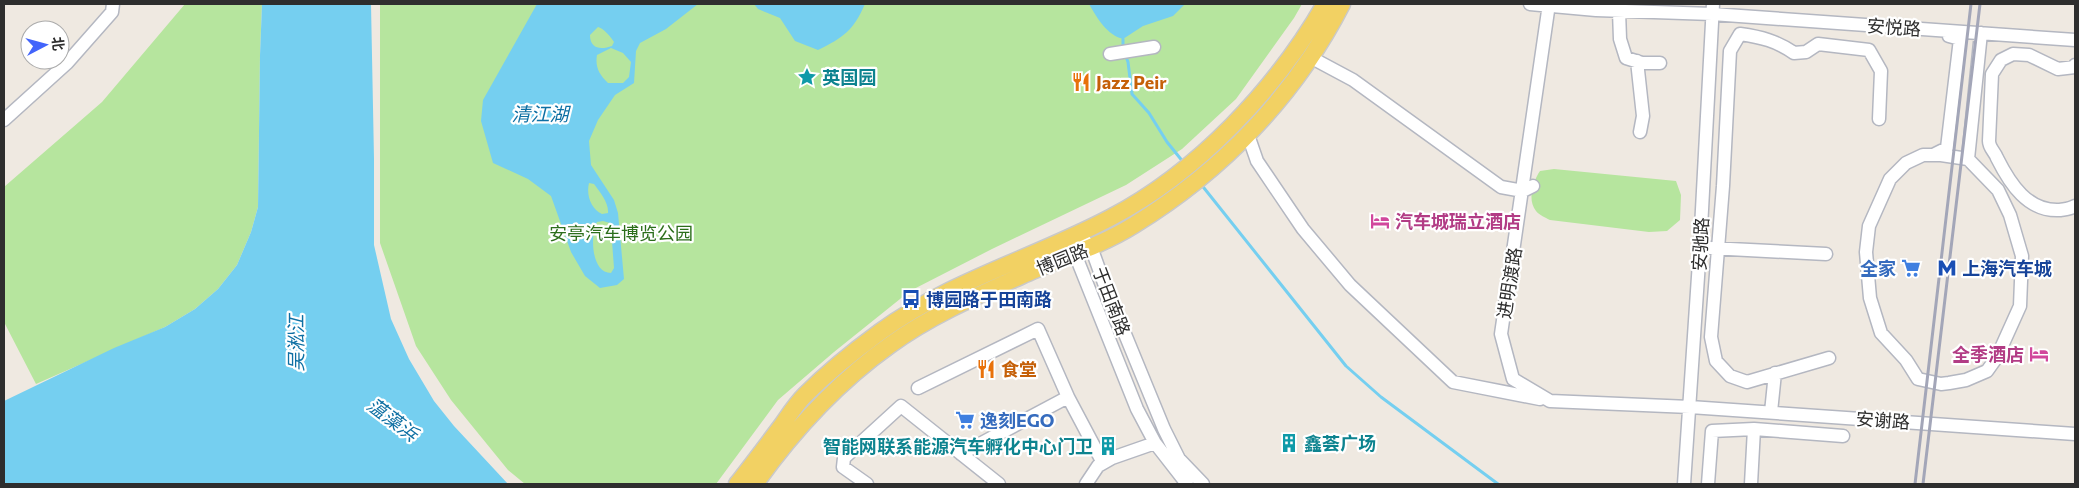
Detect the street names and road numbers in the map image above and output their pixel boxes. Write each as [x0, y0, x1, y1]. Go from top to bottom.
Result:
street label: 安悦路 [1866, 14, 1922, 40]
street label: 安驰路 [1688, 216, 1712, 272]
street label: 博园路 [1033, 239, 1091, 279]
street label: 进明渡路 [1493, 246, 1525, 320]
street label: 于田南路 [1089, 263, 1135, 339]
street label: 安谢路 [1855, 407, 1911, 433]

